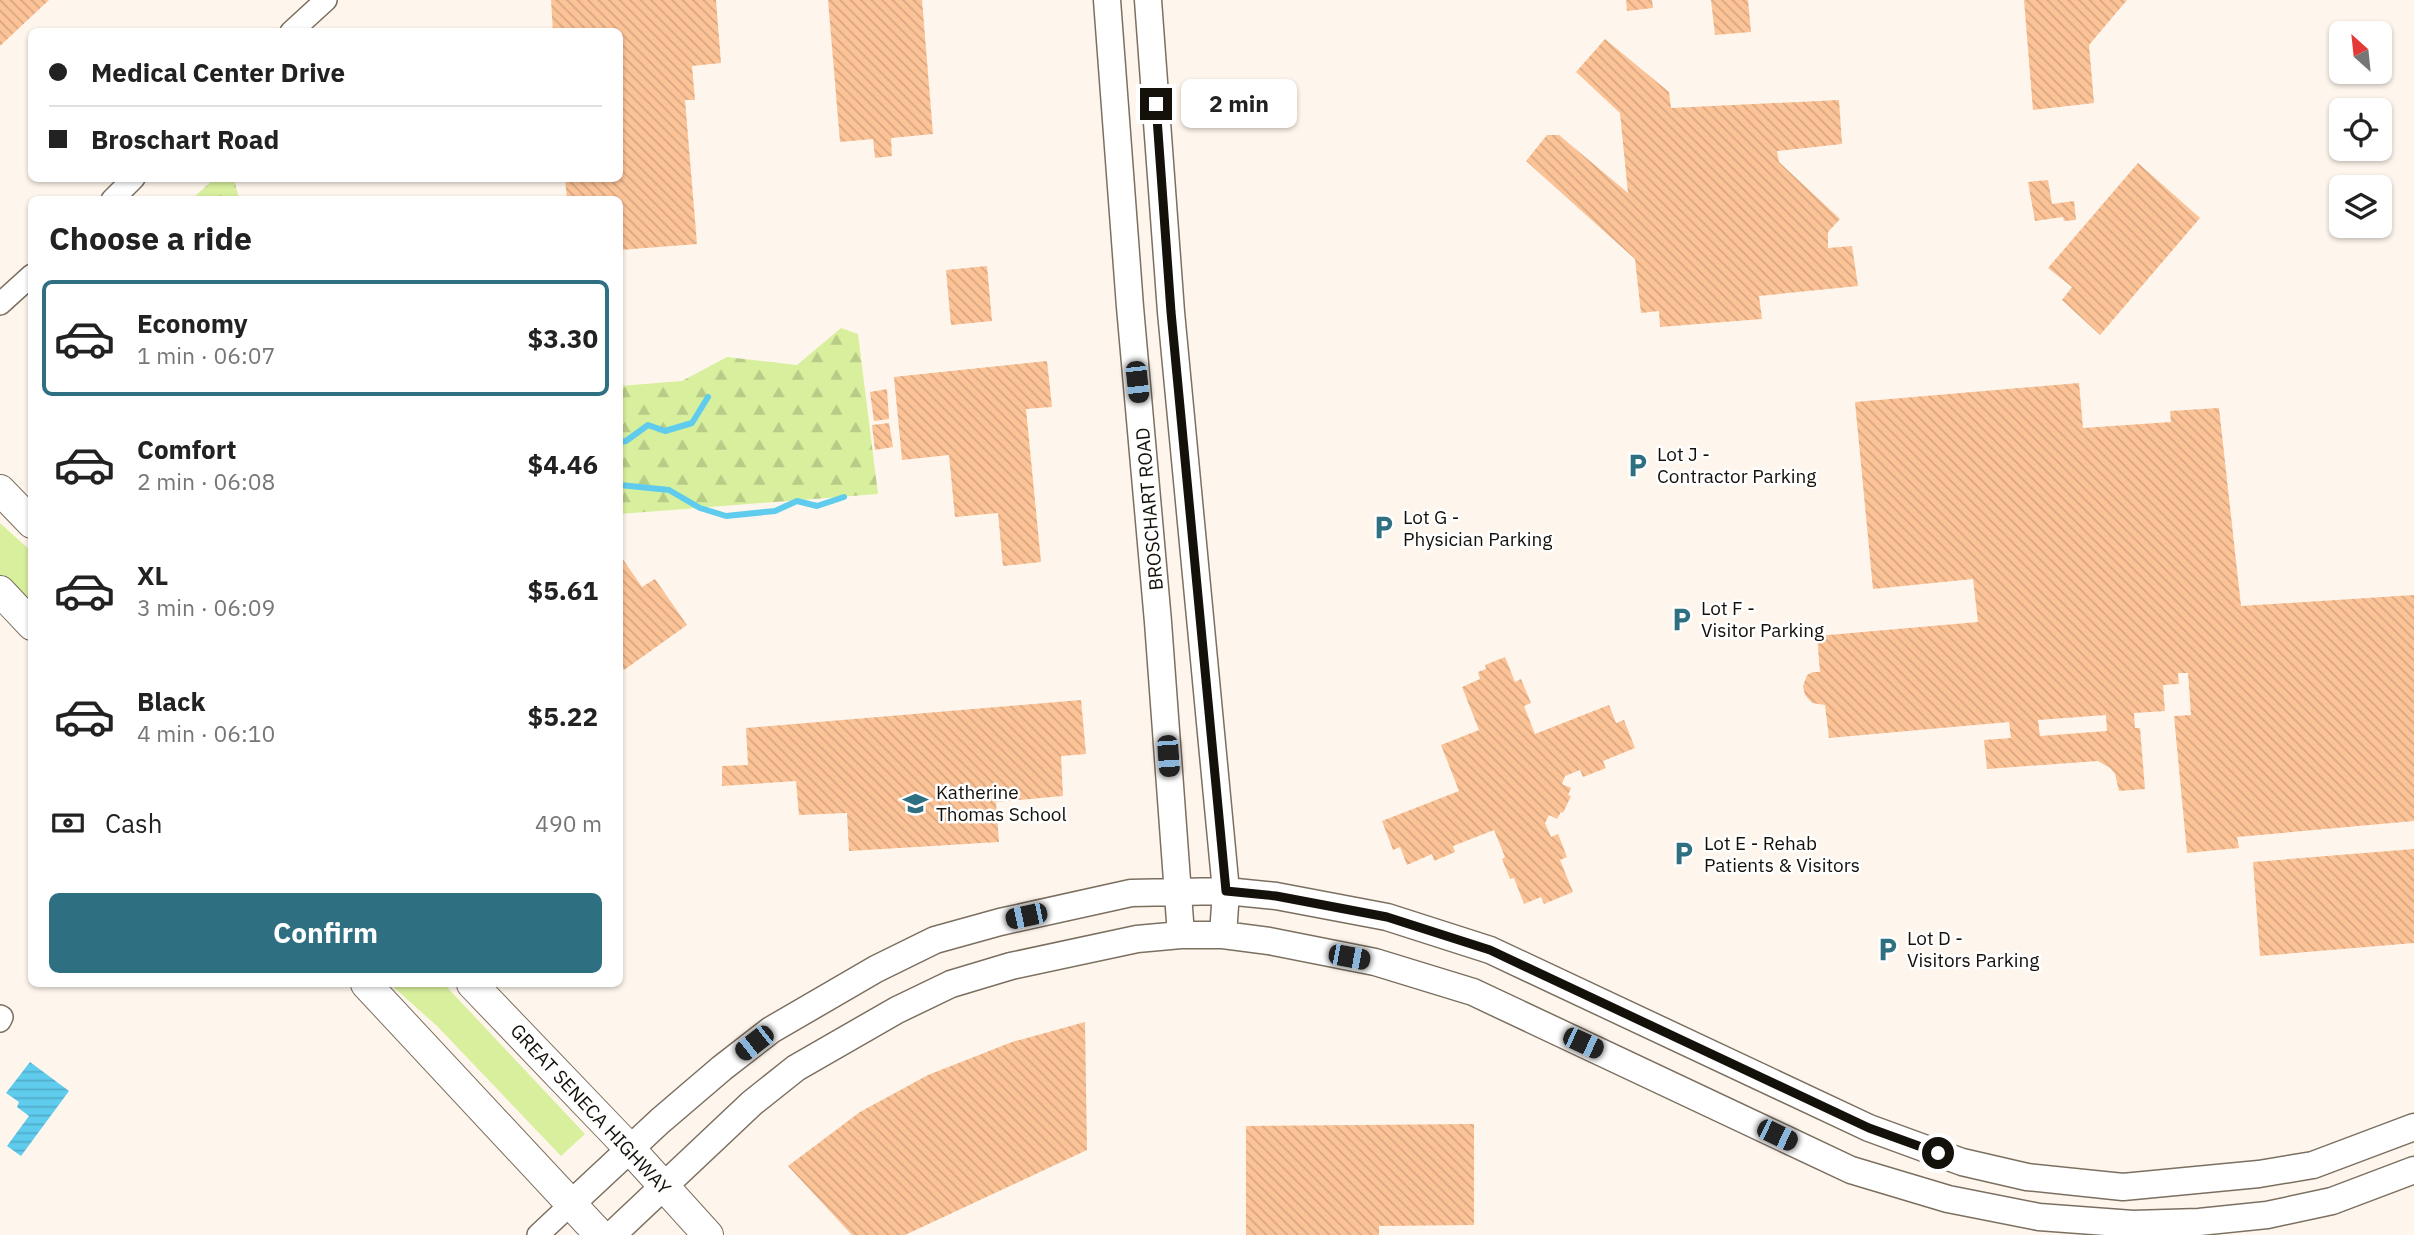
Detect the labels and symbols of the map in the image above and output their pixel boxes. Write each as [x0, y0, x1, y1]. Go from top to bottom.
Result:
north arrow [2329, 21, 2392, 84]
callout: 2 min [1180, 80, 1296, 128]
route end [1140, 88, 1172, 120]
car [1125, 360, 1150, 404]
street label: BROSCHART ROAD [1130, 427, 1168, 591]
place label: Lot J - Contractor Parking [1657, 442, 1816, 488]
parking icon: Lot J - Contractor Parking [1623, 451, 1651, 479]
place label: Lot G - Physician Parking [1403, 505, 1552, 551]
parking icon: Lot G - Physician Parking [1369, 514, 1397, 542]
place label: Lot F - Visitor Parking [1701, 596, 1824, 642]
parking icon: Lot F - Visitor Parking [1667, 605, 1695, 633]
car [1157, 734, 1180, 778]
place label: Katherine Thomas School [936, 780, 1067, 826]
school or university icon: Katherine Thomas School [902, 789, 930, 817]
place label: Lot E - Rehab Patients & Visitors [1704, 831, 1860, 877]
parking icon: Lot E - Rehab Patients & Visitors [1670, 840, 1698, 868]
car [1004, 901, 1049, 931]
place label: Lot D - Visitors Parking [1907, 926, 2039, 972]
parking icon: Lot D - Visitors Parking [1873, 935, 1901, 963]
car [1327, 943, 1372, 971]
street label: GREAT SENECA HIGHWAY [506, 1019, 677, 1200]
car [731, 1022, 778, 1064]
car [1560, 1025, 1607, 1061]
car [1754, 1116, 1801, 1154]
route start [1922, 1137, 1954, 1169]

